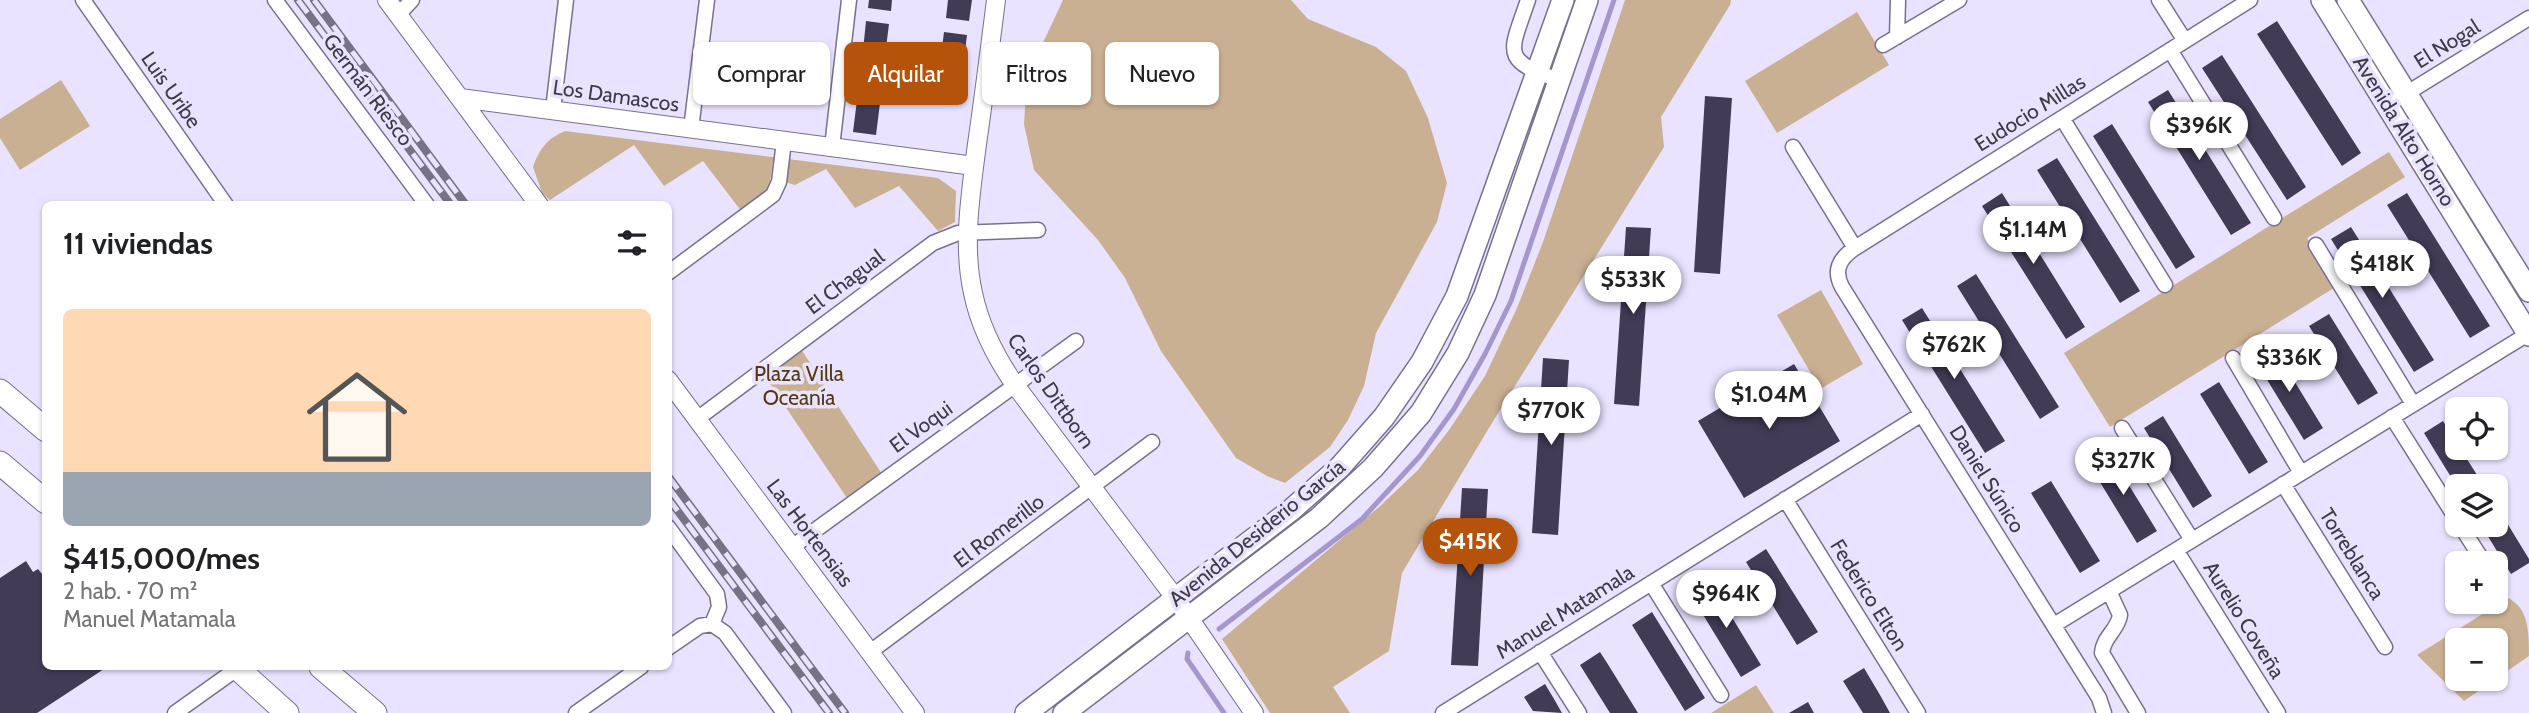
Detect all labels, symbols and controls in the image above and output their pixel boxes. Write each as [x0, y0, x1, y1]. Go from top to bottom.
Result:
street label: El Nogal [2409, 14, 2484, 73]
street label: Germán Riesco [318, 29, 419, 151]
chip: Comprar [693, 42, 830, 105]
chip: Alquilar [844, 42, 968, 105]
chip: Filtros [982, 42, 1091, 105]
chip: Nuevo [1105, 42, 1219, 105]
street label: Luis Uribe [136, 47, 207, 133]
street label: Avenida Alto Horno [2348, 51, 2461, 211]
street label: Eudocio Millas [1970, 69, 2090, 156]
street label: Los Damascos [551, 74, 681, 117]
pin: $396K [2150, 102, 2248, 162]
text: $396K [2166, 111, 2232, 139]
pin: $1.14M [1976, 206, 2090, 266]
text: $1.14M [1999, 215, 2067, 243]
icon: filters [613, 224, 651, 262]
text: 11 viviendas [63, 225, 213, 262]
pin: $418K [2333, 240, 2431, 300]
street label: El Chagual [800, 244, 889, 319]
text: $418K [2350, 249, 2414, 277]
pin: $533K [1584, 256, 1682, 316]
text: $533K [1601, 265, 1665, 293]
pin: $762K [1905, 322, 2003, 381]
street label: Carlos Dittborn [1003, 328, 1100, 453]
text: $762K [1922, 330, 1986, 358]
pin: $336K [2240, 334, 2338, 394]
text: $336K [2256, 343, 2322, 371]
icon: home [294, 354, 420, 480]
park label: Plaza Villa Oceanía [754, 361, 844, 410]
pin: $1.04M [1712, 372, 1826, 431]
text: $1.04M [1731, 380, 1807, 408]
pin: $770K [1502, 388, 1600, 447]
street label: El Voqui [884, 395, 957, 458]
text: $770K [1517, 396, 1585, 424]
map controls [2445, 397, 2508, 691]
button: locate [2445, 397, 2508, 460]
street label: Daniel Súnico [1944, 420, 2030, 537]
pin: $327K [2074, 438, 2172, 497]
text: $327K [2091, 446, 2155, 474]
street label: Avenida Desiderio García [1164, 454, 1350, 611]
street label: Las Hortensias [762, 474, 859, 592]
button: layers [2445, 474, 2508, 537]
street label: El Romerillo [949, 488, 1049, 573]
street label: Torreblanca [2315, 503, 2390, 604]
pin: $415K [1421, 518, 1519, 578]
text: $415K [1439, 527, 1501, 555]
street label: Federico Elton [1825, 534, 1914, 655]
text: $415,000/mes [63, 540, 260, 577]
button: + [2445, 551, 2508, 614]
street label: Aurelio Coveña [2199, 557, 2290, 683]
street label: Manuel Matamala [1491, 559, 1638, 664]
pin: $964K [1677, 570, 1775, 630]
text: 2 hab. · 70 m² [63, 577, 197, 605]
text: $964K [1692, 579, 1760, 607]
text: Manuel Matamala [63, 605, 236, 633]
button: − [2445, 628, 2508, 691]

